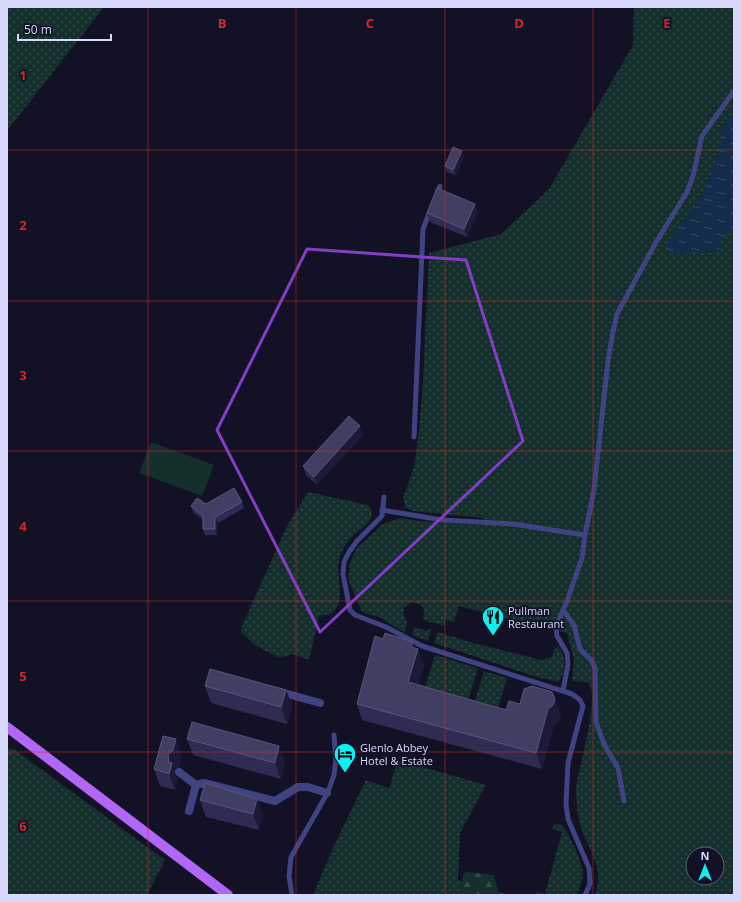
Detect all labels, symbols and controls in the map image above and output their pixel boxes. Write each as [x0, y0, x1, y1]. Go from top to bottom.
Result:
text: B [218, 14, 227, 32]
text: C [366, 14, 374, 32]
text: D [514, 14, 524, 32]
text: E [663, 14, 671, 32]
scale bar [18, 16, 111, 42]
text: 50 m [24, 21, 52, 38]
text: 1 [19, 66, 27, 84]
text: 2 [19, 216, 27, 234]
text: 3 [19, 366, 27, 384]
text: 4 [19, 517, 27, 535]
place label: Pullman Restaurant [508, 603, 564, 631]
restaurant icon: Pullman Restaurant [480, 604, 506, 637]
text: 5 [19, 667, 27, 685]
place label: Glenlo Abbey Hotel & Estate [360, 740, 433, 768]
hotel icon: Glenlo Abbey Hotel & Estate [332, 741, 358, 774]
text: 6 [19, 817, 27, 835]
north arrow [685, 846, 725, 886]
text: N [701, 848, 709, 863]

